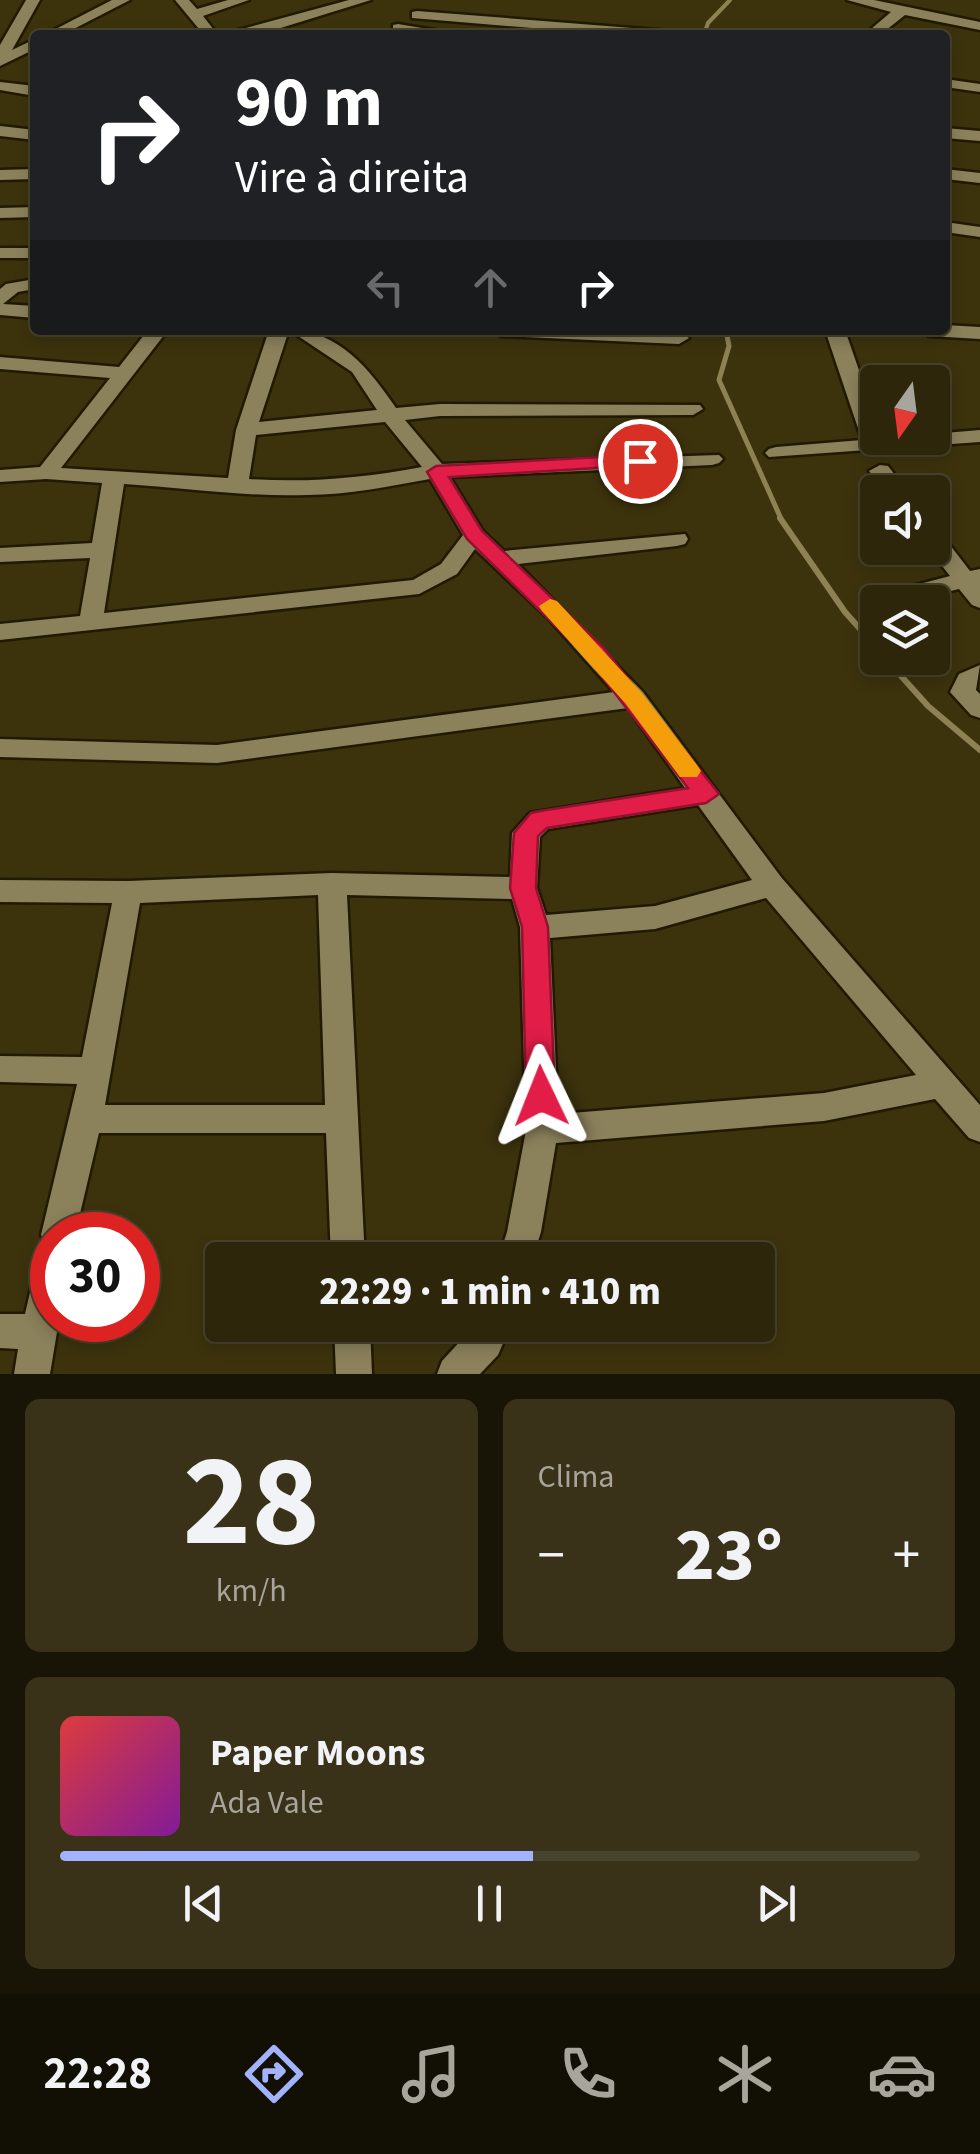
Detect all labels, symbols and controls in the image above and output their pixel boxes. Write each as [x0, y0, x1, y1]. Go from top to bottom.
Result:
text: 90 m [235, 53, 383, 153]
icon: right [70, 70, 200, 200]
text: Vire à direita [235, 146, 469, 210]
icon: left [358, 260, 413, 315]
icon: ahead [463, 260, 518, 315]
icon: right [568, 260, 623, 315]
north arrow [860, 365, 950, 455]
map controls [860, 365, 950, 675]
pin [598, 419, 683, 504]
icon: arrive [613, 434, 668, 489]
button: sound [860, 475, 950, 565]
button: layers [860, 585, 950, 675]
position arrow [489, 1044, 593, 1148]
speed limit sign: 30 [30, 1212, 160, 1342]
text: 22:29 · 1 min · 410 m [319, 1265, 661, 1319]
text: 28 [183, 1410, 320, 1595]
text: Clima [538, 1454, 614, 1500]
text: 23° [675, 1502, 783, 1609]
text: − [538, 1517, 565, 1595]
text: + [893, 1517, 920, 1595]
text: km/h [216, 1568, 287, 1614]
text: Paper Moons [210, 1726, 425, 1780]
text: Ada Vale [210, 1780, 324, 1826]
icon: previous [176, 1876, 231, 1931]
icon: pause [462, 1876, 517, 1931]
icon: next [749, 1876, 804, 1931]
icon: directions [239, 2039, 309, 2109]
icon: music [396, 2039, 466, 2109]
icon: phone [553, 2039, 623, 2109]
icon: climate [710, 2039, 780, 2109]
icon: car [867, 2039, 937, 2109]
text: 22:28 [43, 2042, 152, 2106]

